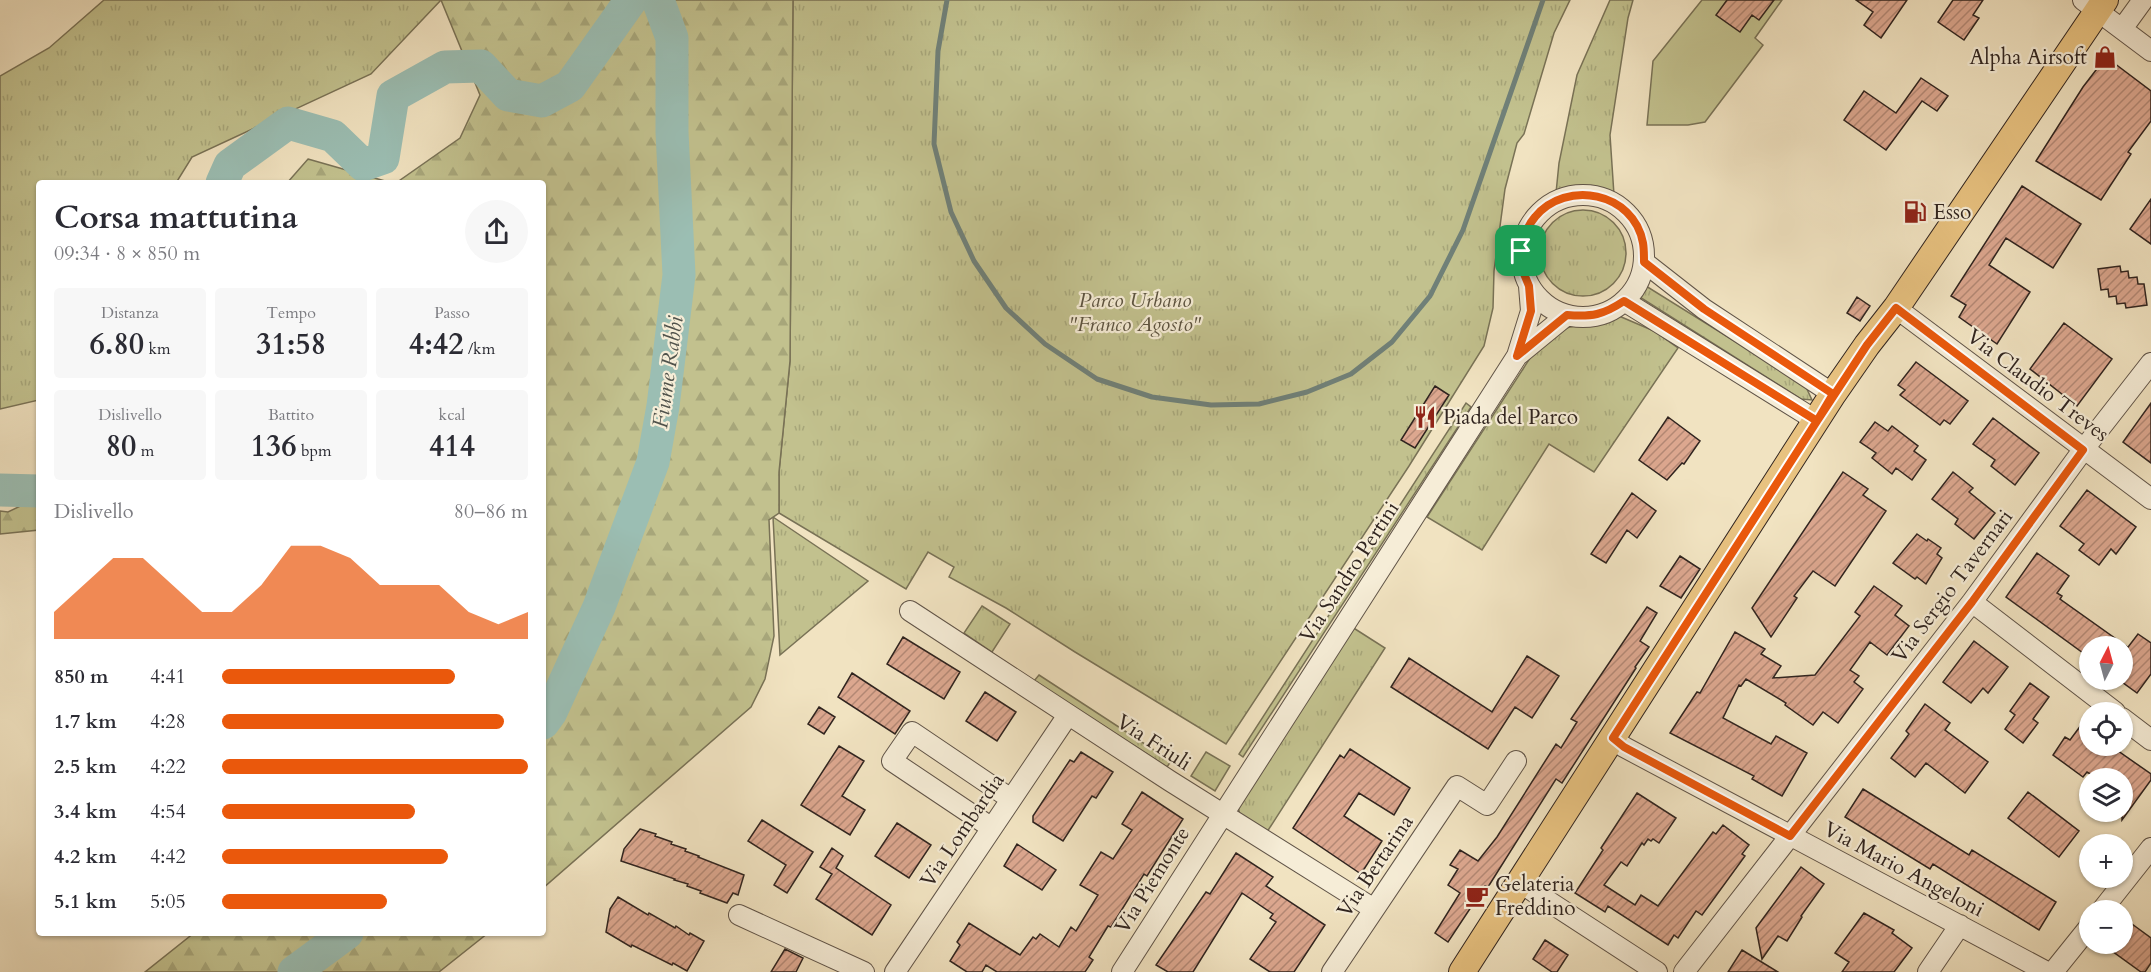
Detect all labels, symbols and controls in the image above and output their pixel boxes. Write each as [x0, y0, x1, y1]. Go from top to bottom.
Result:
place label: Alpha Airsoft [1969, 43, 2087, 72]
shop icon: Alpha Airsoft [2092, 44, 2118, 70]
text: Corsa mattutina [54, 195, 298, 240]
place label: Esso [1933, 198, 1971, 227]
fuel station icon: Esso [1902, 199, 1928, 225]
button: share [465, 200, 528, 263]
pin [1495, 225, 1546, 276]
icon: arrive [1504, 234, 1537, 267]
text: 09:34 · 8 × 850 m [54, 240, 200, 267]
park label: Parco Urbano "Franco Agosto" [1069, 286, 1202, 339]
text: Distanza [101, 302, 159, 324]
text: Tempo [266, 302, 316, 324]
text: Passo [434, 302, 470, 324]
water label: Fiume Rabbi [645, 313, 691, 430]
street label: Via Claudio Treves [1960, 322, 2115, 449]
text: 6.80 [89, 324, 144, 365]
text: 31:58 [256, 324, 326, 365]
text: 4:42 [409, 324, 464, 365]
text: km [144, 338, 171, 360]
text: /km [464, 338, 495, 360]
place label: Piada del Parco [1443, 403, 1578, 432]
text: Dislivello [98, 404, 162, 426]
text: Battito [268, 404, 314, 426]
text: kcal [439, 404, 465, 426]
restaurant icon: Piada del Parco [1412, 404, 1438, 430]
text: 80 [106, 426, 136, 467]
text: 136 [250, 426, 297, 467]
text: 414 [429, 426, 475, 467]
text: m [136, 440, 154, 462]
text: bpm [297, 440, 332, 462]
street label: Via Sandro Pertini [1293, 496, 1406, 649]
text: Dislivello [54, 498, 133, 525]
text: 80–86 m [454, 498, 528, 525]
street label: Via Sergio Tavernari [1885, 504, 2020, 669]
north arrow [2079, 636, 2133, 690]
map controls [2079, 636, 2133, 954]
text: 850 m [54, 663, 109, 690]
text: 4:41 [150, 663, 186, 690]
button: locate [2079, 702, 2133, 756]
street label: Via Friuli [1110, 707, 1197, 778]
text: 1.7 km [54, 708, 117, 735]
text: 4:28 [150, 708, 186, 735]
text: 2.5 km [54, 753, 117, 780]
text: 4:22 [150, 753, 186, 780]
street label: Via Lombardia [913, 767, 1011, 893]
button: layers [2079, 768, 2133, 822]
text: 3.4 km [54, 798, 117, 825]
text: 4:54 [150, 798, 186, 825]
street label: Via Bertarina [1330, 809, 1420, 923]
street label: Via Mario Angeloni [1818, 815, 1989, 924]
street label: Via Piemonte [1108, 821, 1197, 939]
button: + [2079, 834, 2133, 888]
text: 4.2 km [54, 843, 117, 870]
text: 4:42 [150, 843, 186, 870]
place label: Gelateria Freddino [1495, 870, 1576, 923]
cafe icon: Gelateria Freddino [1464, 883, 1490, 909]
text: 5.1 km [54, 888, 117, 915]
text: 5:05 [150, 888, 186, 915]
button: − [2079, 900, 2133, 954]

